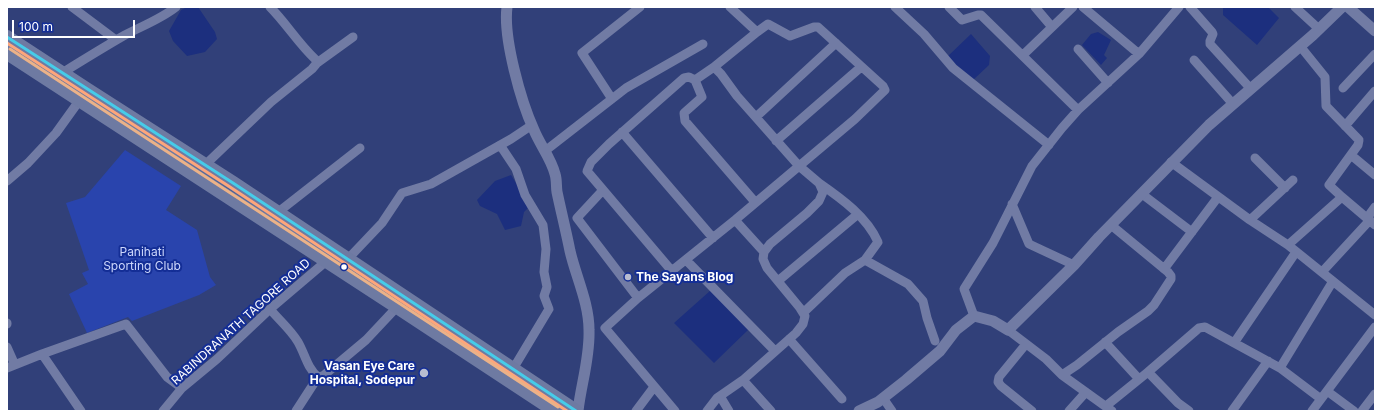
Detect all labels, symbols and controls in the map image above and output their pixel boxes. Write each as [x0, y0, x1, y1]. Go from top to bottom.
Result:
scale bar [14, 12, 137, 38]
text: 100 m [19, 19, 53, 34]
park label: Panihati Sporting Club [103, 245, 181, 273]
street label: RABINDRANATH TAGORE ROAD [169, 256, 313, 388]
unlabelled marker [339, 262, 349, 272]
place label: The Sayans Blog [636, 270, 733, 284]
marker: The Sayans Blog [623, 272, 633, 282]
place label: Vasan Eye Care Hospital, Sodepur [310, 359, 415, 387]
marker: Vasan Eye Care Hospital, Sodepur [418, 367, 430, 379]

